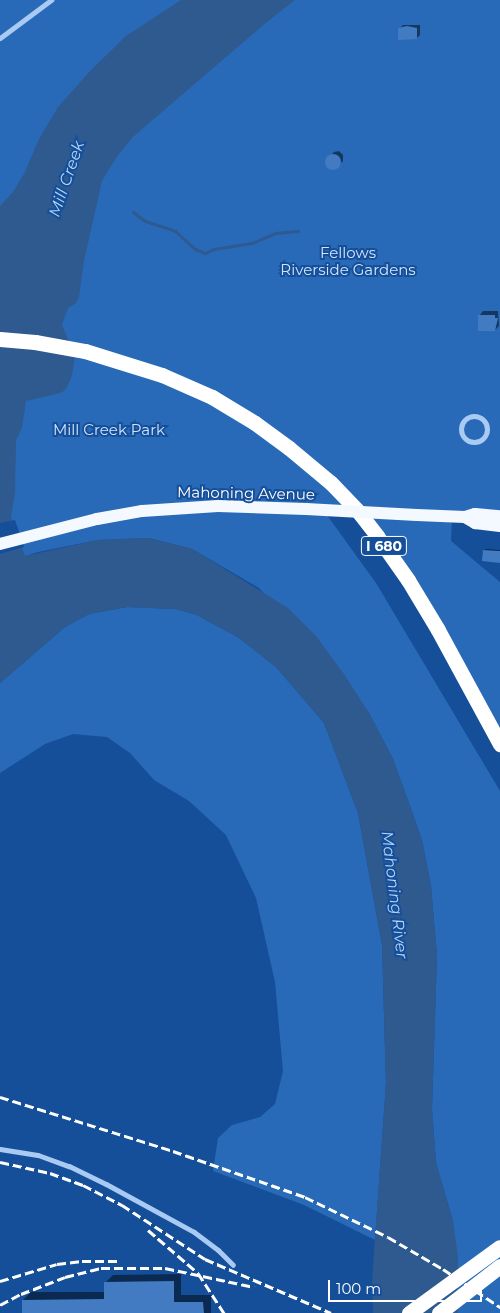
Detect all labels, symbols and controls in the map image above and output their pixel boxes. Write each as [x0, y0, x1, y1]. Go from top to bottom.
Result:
water label: Mill Creek [45, 139, 89, 219]
park label: Fellows Riverside Gardens [280, 243, 416, 278]
park label: Mill Creek Park [53, 421, 165, 439]
street label: Mahoning Avenue [177, 483, 315, 503]
road number: I 680 [360, 534, 408, 558]
water label: Mahoning River [377, 830, 411, 960]
scale bar [330, 1270, 484, 1302]
text: 100 m [336, 1279, 381, 1298]

